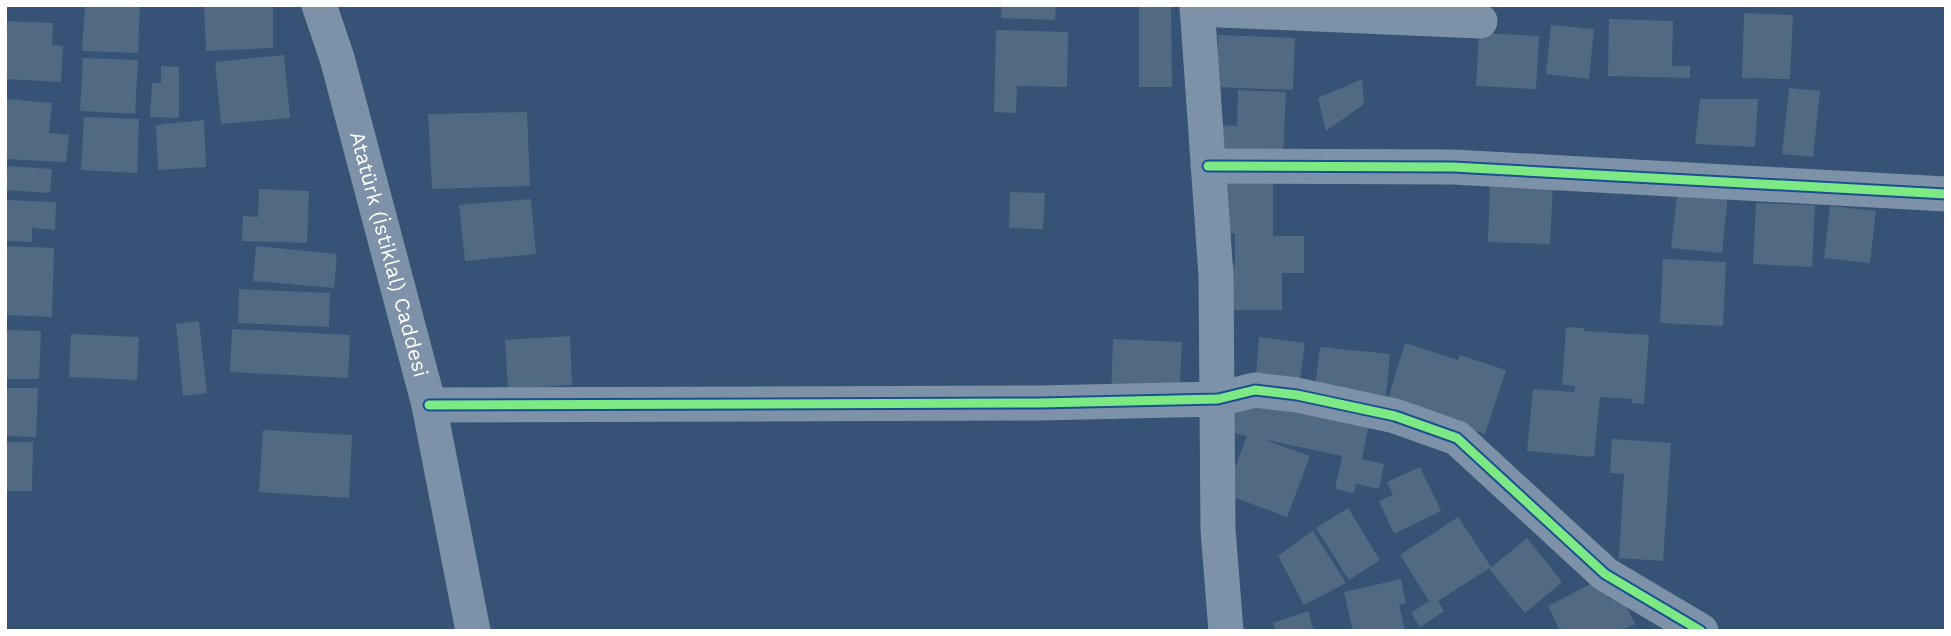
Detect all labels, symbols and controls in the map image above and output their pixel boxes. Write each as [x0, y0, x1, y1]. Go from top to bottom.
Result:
street label: Atatürk (İstiklal) Caddesi [345, 129, 434, 380]

